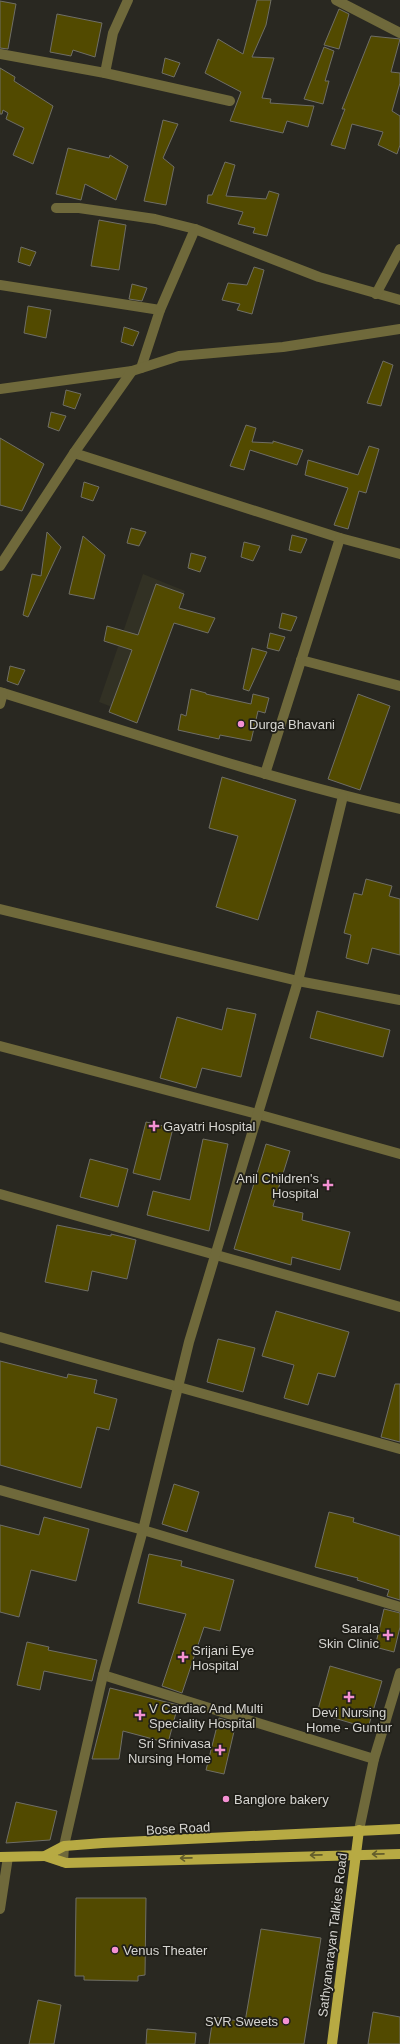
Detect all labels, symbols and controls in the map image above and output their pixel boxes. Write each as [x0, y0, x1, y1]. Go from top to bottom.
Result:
place label: Durga Bhavani [249, 717, 335, 732]
marker: Durga Bhavani [236, 719, 246, 729]
place label: Gayatri Hospital [163, 1119, 256, 1134]
marker: Gayatri Hospital [148, 1120, 160, 1132]
place label: Anil Children's Hospital [236, 1171, 319, 1201]
marker: Anil Children's Hospital [322, 1179, 334, 1191]
place label: Sarala Skin Clinic [318, 1621, 380, 1651]
marker: Sarala Skin Clinic [382, 1629, 394, 1641]
place label: Srijani Eye Hospital [192, 1643, 254, 1673]
marker: Srijani Eye Hospital [177, 1651, 189, 1663]
marker: Devi Nursing Home - Guntur [343, 1691, 355, 1703]
place label: V Cardiac And Multi Speciality Hospital [149, 1701, 263, 1731]
place label: Devi Nursing Home - Guntur [306, 1705, 393, 1735]
marker: V Cardiac And Multi Speciality Hospital [134, 1709, 146, 1721]
place label: Sri Srinivasa Nursing Home [128, 1736, 212, 1766]
marker: Sri Srinivasa Nursing Home [214, 1744, 226, 1756]
place label: Banglore bakery [234, 1792, 329, 1807]
marker: Banglore bakery [221, 1794, 231, 1804]
street label: Bose Road [146, 1819, 211, 1838]
one-way arrow [372, 1850, 385, 1858]
one-way arrow [310, 1852, 323, 1859]
street label: Sathyanarayan Talkies Road [315, 1852, 350, 2018]
one-way arrow [180, 1855, 193, 1862]
place label: Venus Theater [123, 1943, 208, 1958]
marker: Venus Theater [110, 1945, 120, 1955]
place label: SVR Sweets [205, 2014, 278, 2029]
marker: SVR Sweets [281, 2016, 291, 2026]

